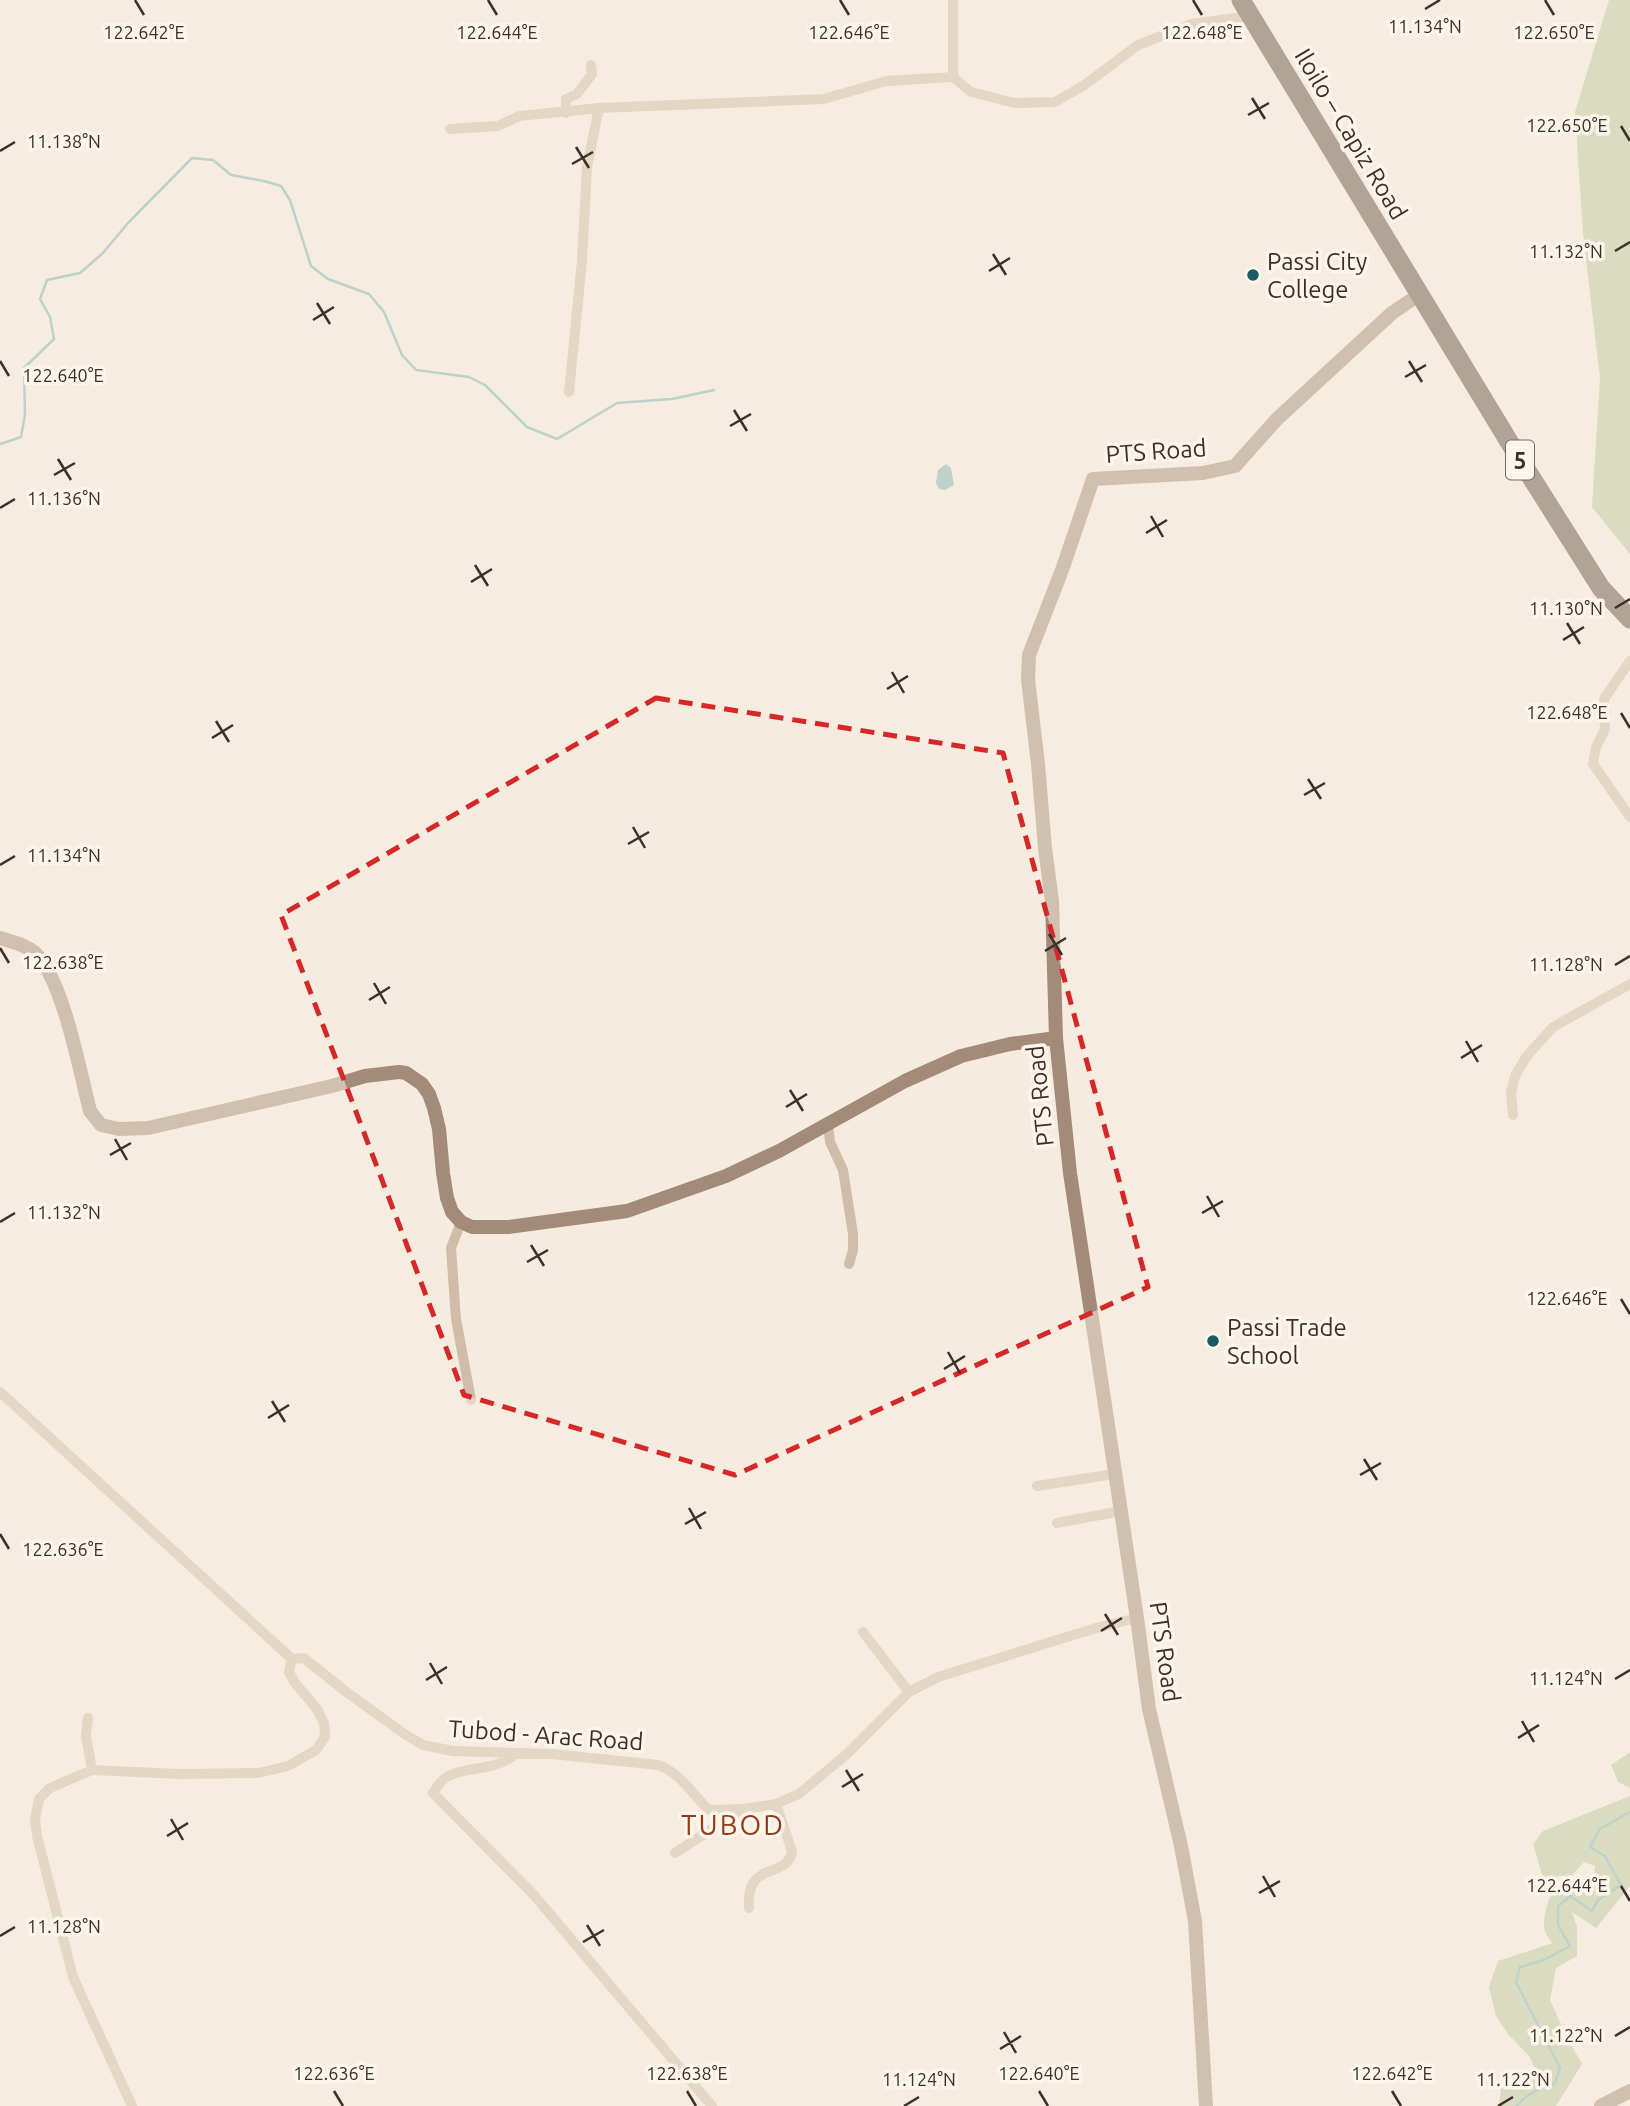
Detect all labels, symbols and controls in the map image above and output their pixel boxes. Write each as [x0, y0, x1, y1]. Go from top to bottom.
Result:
text: 11.134°N [1388, 16, 1462, 36]
text: 122.642°E [103, 22, 185, 42]
text: 122.644°E [456, 22, 538, 42]
text: 122.646°E [808, 22, 890, 42]
text: 122.648°E [1161, 22, 1243, 42]
text: 122.650°E [1513, 22, 1595, 42]
street label: Iloilo – Capiz Road [1289, 44, 1413, 224]
text: 122.650°E [1526, 115, 1608, 135]
text: 11.138°N [27, 131, 101, 151]
text: 11.132°N [1529, 241, 1603, 261]
place label: Passi City College [1267, 248, 1368, 303]
marker: Passi City College [1245, 267, 1261, 283]
text: 122.640°E [22, 365, 104, 385]
street label: PTS Road [1105, 434, 1207, 468]
road number: 5 [1506, 440, 1534, 480]
text: 11.136°N [27, 488, 101, 508]
text: 11.130°N [1529, 598, 1603, 618]
text: 122.648°E [1526, 702, 1608, 722]
text: 11.134°N [27, 845, 101, 865]
text: 122.638°E [22, 952, 104, 972]
text: 11.128°N [1529, 954, 1603, 974]
street label: PTS Road [1021, 1044, 1059, 1148]
text: 11.132°N [27, 1202, 101, 1222]
text: 122.646°E [1526, 1288, 1608, 1308]
place label: Passi Trade School [1227, 1314, 1347, 1369]
marker: Passi Trade School [1205, 1333, 1221, 1349]
text: 122.636°E [22, 1539, 104, 1559]
street label: PTS Road [1145, 1600, 1185, 1704]
text: 11.124°N [1529, 1668, 1603, 1688]
street label: Tubod - Arac Road [448, 1715, 644, 1755]
district label: TUBOD [681, 1809, 785, 1840]
text: 122.644°E [1526, 1875, 1608, 1895]
text: 11.128°N [27, 1916, 101, 1936]
text: 11.122°N [1529, 2025, 1603, 2045]
text: 122.636°E [293, 2063, 375, 2083]
text: 122.638°E [646, 2063, 728, 2083]
text: 122.640°E [998, 2063, 1080, 2083]
text: 122.642°E [1351, 2063, 1433, 2083]
text: 11.124°N [882, 2069, 956, 2089]
text: 11.122°N [1476, 2069, 1550, 2089]

